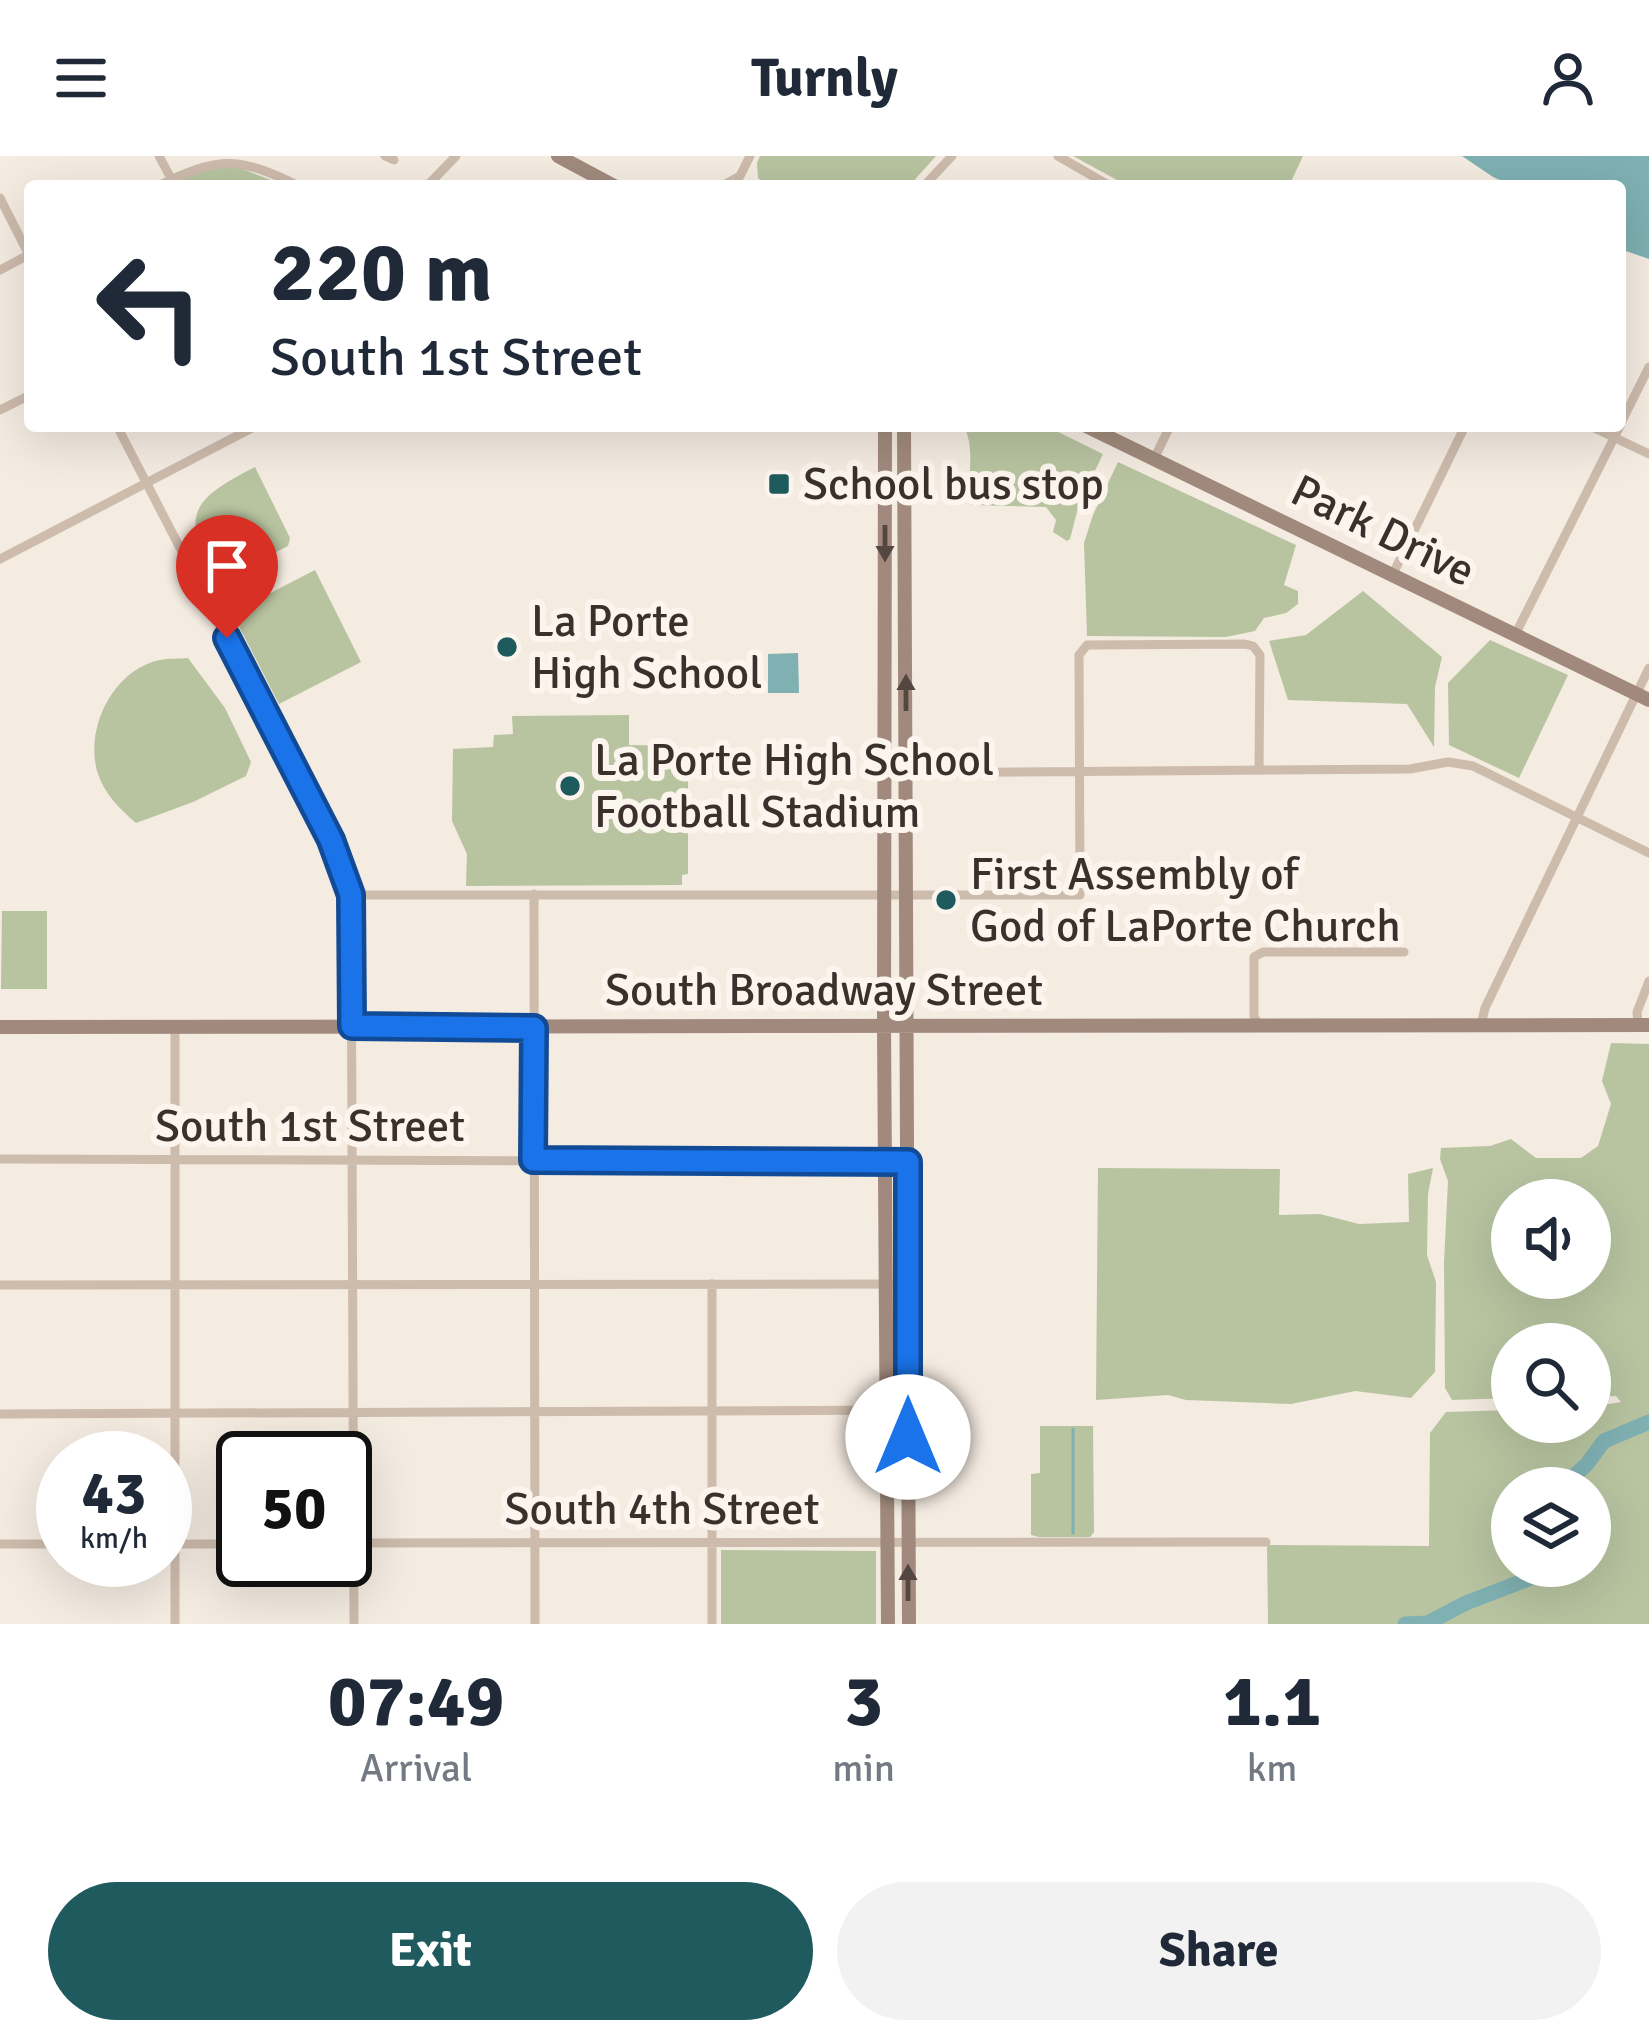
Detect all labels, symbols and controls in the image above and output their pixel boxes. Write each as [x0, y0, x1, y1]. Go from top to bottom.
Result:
icon: menu [48, 45, 114, 111]
text: Turnly [751, 45, 898, 112]
icon: person [1535, 45, 1601, 111]
text: 220 m [270, 221, 492, 325]
icon: left [72, 228, 228, 384]
text: South 1st Street [270, 324, 642, 391]
place label: School bus stop [803, 457, 1104, 512]
street label: Park Drive [1282, 463, 1484, 599]
marker: School bus stop [766, 471, 792, 497]
pin [176, 515, 278, 638]
one-way arrow [875, 525, 894, 563]
icon: arrive [194, 533, 260, 599]
place label: La Porte High School [531, 594, 762, 701]
marker: La Porte High School [494, 634, 520, 660]
one-way arrow [896, 673, 916, 711]
place label: La Porte High School Football Stadium [594, 733, 994, 840]
marker: La Porte High School Football Stadium [557, 773, 583, 799]
place label: First Assembly of God of LaPorte Church [970, 847, 1401, 954]
marker: First Assembly of God of LaPorte Church [933, 887, 959, 913]
street label: South Broadway Street [605, 963, 1043, 1018]
street label: South 1st Street [155, 1099, 465, 1154]
map controls [1491, 1179, 1611, 1587]
button: sound [1491, 1179, 1611, 1299]
button: search [1491, 1323, 1611, 1443]
position arrow [845, 1374, 971, 1500]
speed limit sign: 50 [216, 1431, 372, 1587]
text: 43 [82, 1457, 146, 1531]
button: layers [1491, 1467, 1611, 1587]
street label: South 4th Street [505, 1482, 819, 1537]
text: km/h [80, 1520, 148, 1557]
one-way arrow [898, 1563, 918, 1601]
text: 07:49 [328, 1657, 504, 1746]
text: 3 [844, 1657, 883, 1746]
text: 1.1 [1223, 1657, 1321, 1746]
text: Arrival [360, 1744, 472, 1792]
text: min [832, 1744, 895, 1792]
text: km [1247, 1744, 1297, 1792]
button: Exit [48, 1882, 813, 2020]
button: Share [837, 1882, 1601, 2020]

